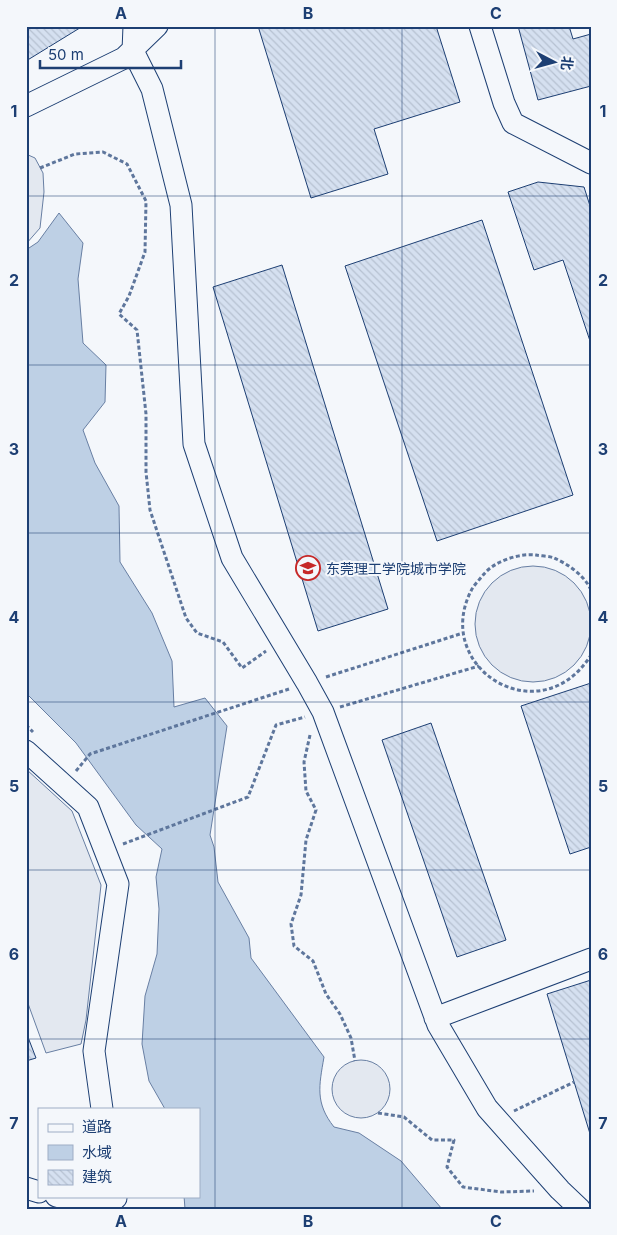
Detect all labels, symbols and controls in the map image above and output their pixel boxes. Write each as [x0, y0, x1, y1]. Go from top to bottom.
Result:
text: A [115, 3, 127, 23]
text: B [303, 3, 313, 23]
text: C [490, 3, 502, 23]
scale bar [40, 38, 181, 70]
north arrow [530, 38, 580, 88]
text: 50 m [48, 45, 84, 64]
text: 北 [558, 56, 577, 71]
text: 1 [11, 101, 17, 121]
text: 1 [600, 101, 606, 121]
text: 2 [9, 270, 19, 290]
text: 2 [598, 270, 608, 290]
text: 3 [9, 439, 19, 459]
text: 3 [598, 439, 608, 459]
school or university icon: 东莞理工学院城市学院 [295, 555, 321, 581]
place label: 东莞理工学院城市学院 [326, 560, 466, 577]
text: 4 [9, 607, 20, 627]
text: 4 [598, 607, 609, 627]
text: 5 [9, 776, 19, 796]
text: 5 [598, 776, 608, 796]
text: 6 [9, 944, 19, 964]
text: 6 [598, 944, 608, 964]
legend [38, 1108, 200, 1198]
text: 7 [9, 1113, 19, 1133]
text: 7 [598, 1113, 608, 1133]
text: 道路 [82, 1117, 112, 1136]
text: 水域 [82, 1143, 112, 1162]
text: 建筑 [82, 1167, 112, 1186]
text: A [115, 1211, 127, 1231]
text: B [303, 1211, 313, 1231]
text: C [490, 1211, 502, 1231]

